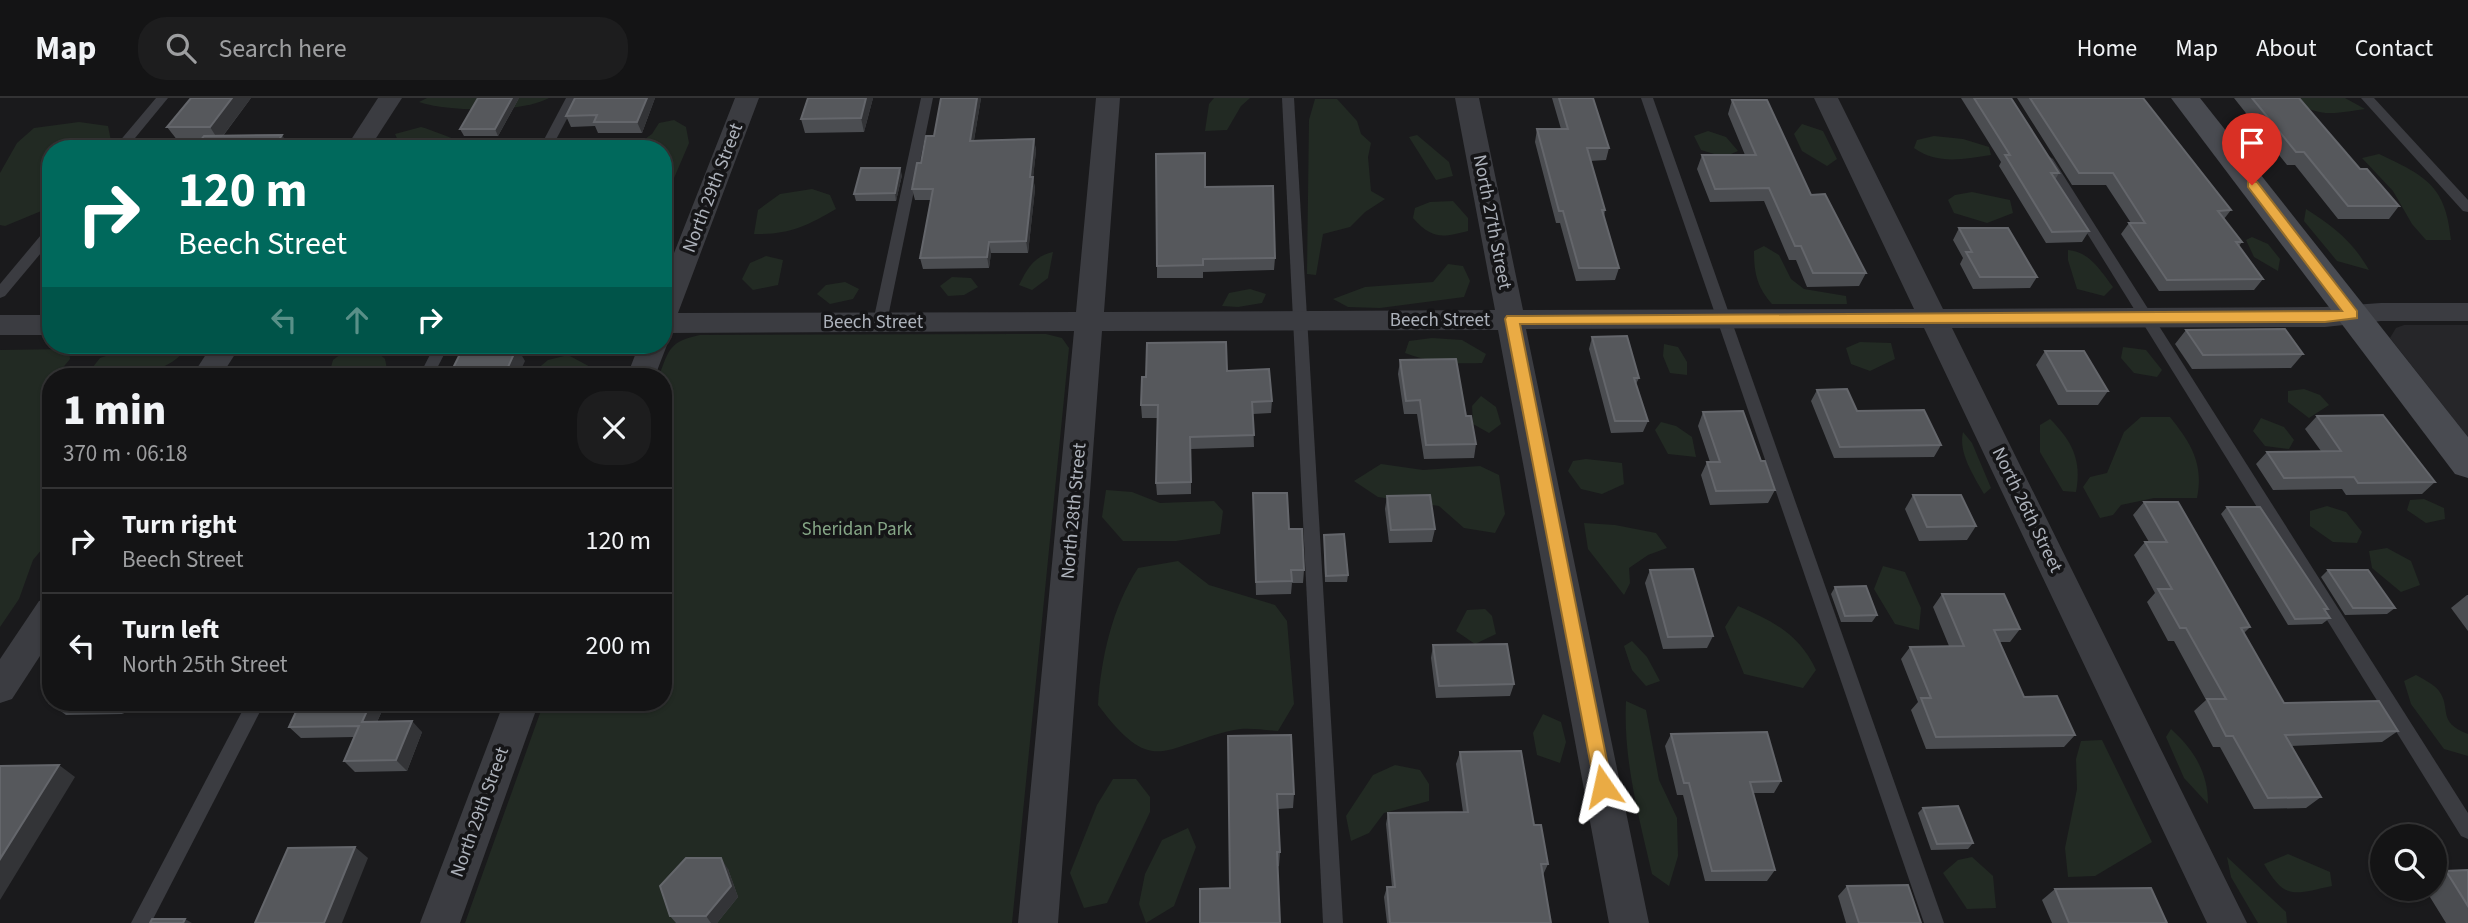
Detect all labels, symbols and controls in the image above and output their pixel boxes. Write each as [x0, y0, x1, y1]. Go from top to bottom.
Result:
search box [138, 17, 628, 80]
text: Map [35, 25, 96, 72]
icon: search [162, 29, 200, 67]
text: Search here [218, 30, 347, 67]
text: Home [2077, 31, 2137, 66]
text: Map [2175, 31, 2218, 66]
text: About [2256, 31, 2317, 66]
text: Contact [2355, 31, 2433, 66]
pin [2222, 113, 2282, 185]
street label: North 29th Street [676, 119, 750, 257]
icon: arrive [2233, 124, 2271, 162]
street label: North 27th Street [1466, 152, 1518, 292]
text: 120 m [178, 156, 307, 226]
icon: right [63, 168, 154, 259]
text: Beech Street [178, 221, 347, 267]
icon: left [265, 301, 303, 339]
icon: ahead [338, 301, 376, 339]
icon: right [411, 301, 449, 339]
street label: Beech Street [1390, 307, 1491, 334]
street label: Beech Street [823, 309, 924, 336]
text: 1 min [63, 381, 166, 441]
button: close [577, 391, 651, 465]
text: 370 m · 06:18 [63, 437, 187, 470]
street label: North 28th Street [1055, 441, 1093, 580]
street label: North 26th Street [1985, 443, 2069, 578]
text: Turn right [122, 506, 237, 543]
park label: Sheridan Park [801, 516, 913, 543]
icon: right [63, 522, 101, 560]
text: 120 m [585, 522, 651, 559]
text: Beech Street [122, 543, 244, 576]
text: Turn left [122, 611, 219, 648]
icon: left [63, 627, 101, 665]
text: 200 m [585, 627, 651, 664]
text: North 25th Street [122, 648, 288, 681]
street label: North 29th Street [444, 743, 516, 881]
position arrow [1566, 749, 1640, 823]
map controls [2370, 824, 2447, 901]
button: search [2370, 824, 2447, 901]

